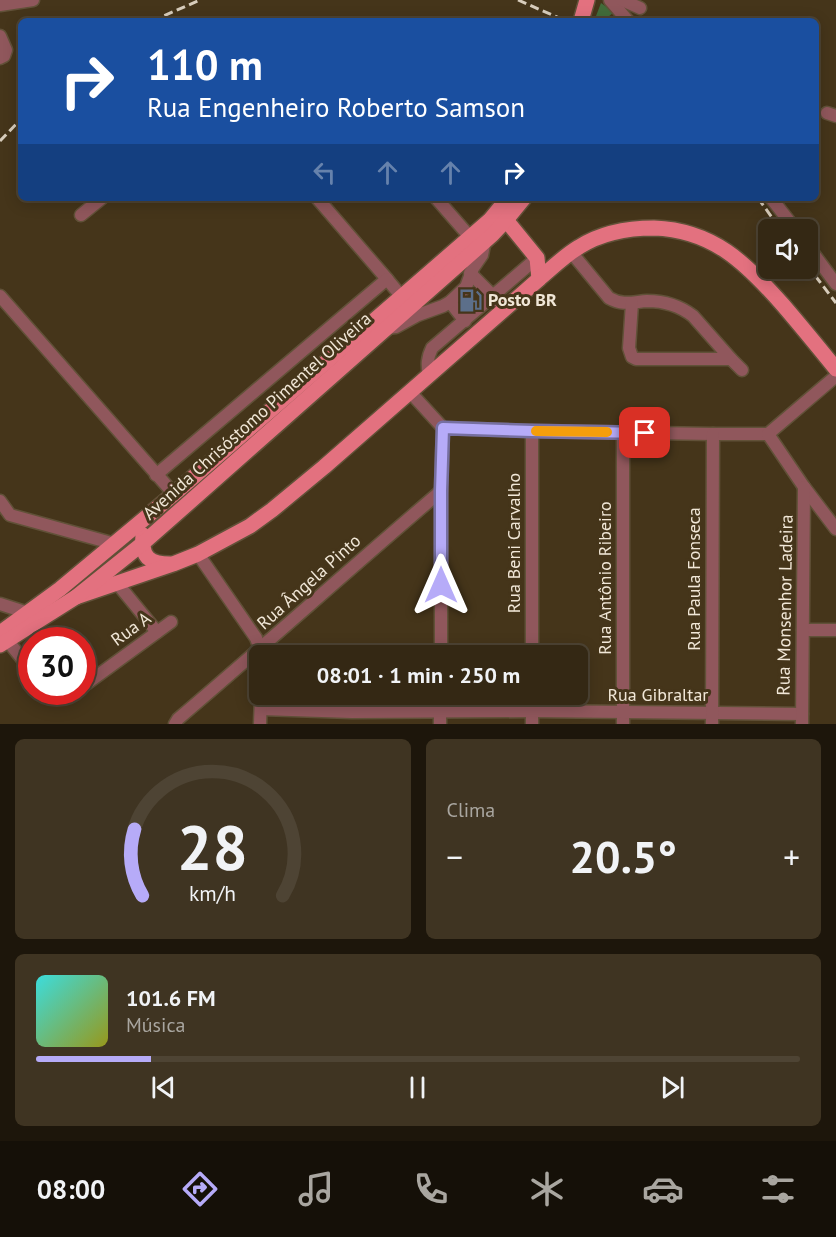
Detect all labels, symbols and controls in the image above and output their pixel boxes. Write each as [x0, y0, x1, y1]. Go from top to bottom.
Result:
text: 110 m [147, 37, 263, 92]
icon: right [48, 42, 126, 120]
text: Rua Engenheiro Roberto Samson [147, 90, 525, 124]
icon: left [308, 156, 341, 189]
icon: ahead [371, 156, 404, 189]
icon: ahead [434, 156, 467, 189]
icon: right [497, 156, 530, 189]
map controls [758, 219, 818, 279]
button: sound [758, 219, 818, 279]
fuel station icon: Posto BR [457, 287, 483, 313]
place label: Posto BR [488, 288, 557, 311]
street label: Avenida Chrisóstomo Pimentel Oliveira [138, 307, 376, 524]
pin [619, 407, 670, 458]
icon: arrive [628, 416, 661, 449]
street label: Rua Beni Carvalho [502, 473, 525, 613]
street label: Rua Antônio Ribeiro [593, 501, 616, 655]
street label: Rua Paula Fonseca [682, 507, 705, 651]
street label: Rua Monsenhor Ladeira [771, 514, 798, 696]
street label: Rua Ângela Pinto [252, 529, 365, 634]
position arrow [409, 553, 473, 617]
street label: Rua A [106, 606, 156, 651]
speed limit sign: 30 [18, 627, 96, 705]
text: 08:01 · 1 min · 250 m [317, 661, 520, 689]
street label: Rua Gibraltar [608, 683, 708, 706]
text: Clima [447, 797, 495, 823]
text: 28 [177, 806, 248, 887]
text: 20.5° [570, 827, 677, 885]
text: − [447, 835, 463, 878]
text: + [783, 835, 800, 878]
text: km/h [189, 879, 236, 907]
text: 101.6 FM [126, 984, 216, 1012]
text: Música [126, 1012, 185, 1038]
icon: previous [147, 1071, 180, 1104]
icon: pause [401, 1071, 434, 1104]
icon: next [656, 1071, 689, 1104]
icon: directions [179, 1168, 221, 1210]
icon: music [295, 1168, 337, 1210]
icon: phone [410, 1168, 452, 1210]
icon: climate [526, 1168, 568, 1210]
icon: car [642, 1168, 684, 1210]
icon: filters [757, 1168, 799, 1210]
text: 08:00 [37, 1172, 105, 1206]

